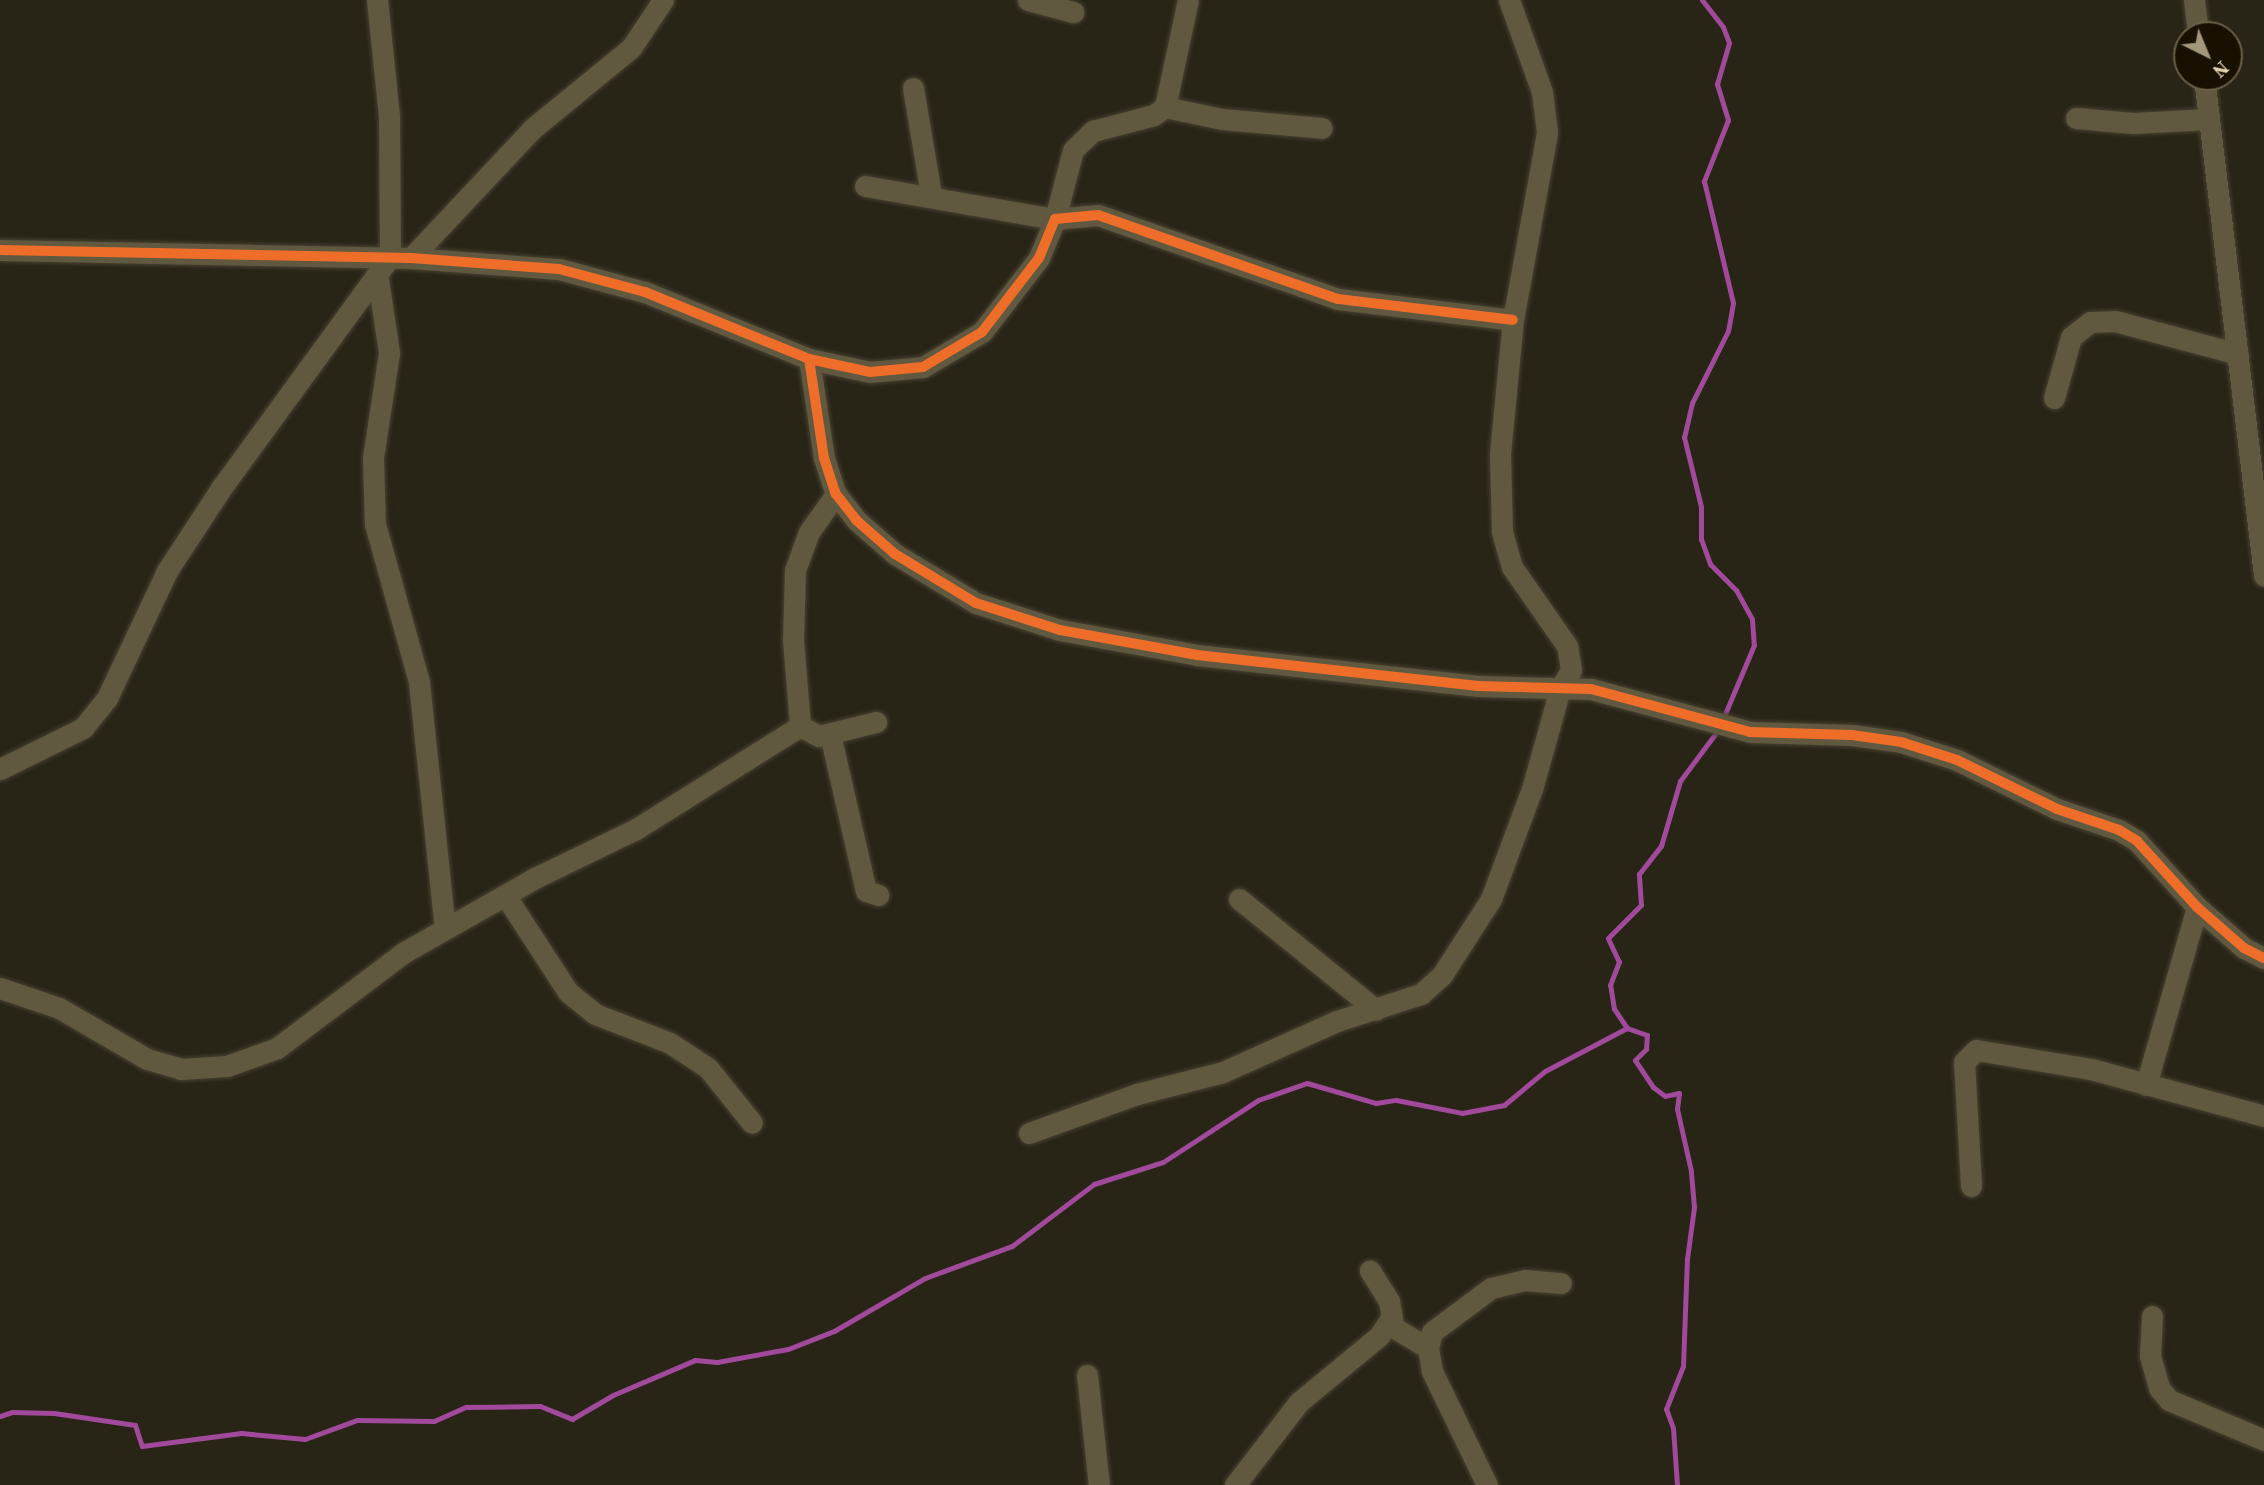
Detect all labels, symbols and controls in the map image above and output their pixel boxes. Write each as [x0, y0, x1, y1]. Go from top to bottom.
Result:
north arrow [2173, 21, 2243, 91]
text: N [2207, 56, 2235, 84]

